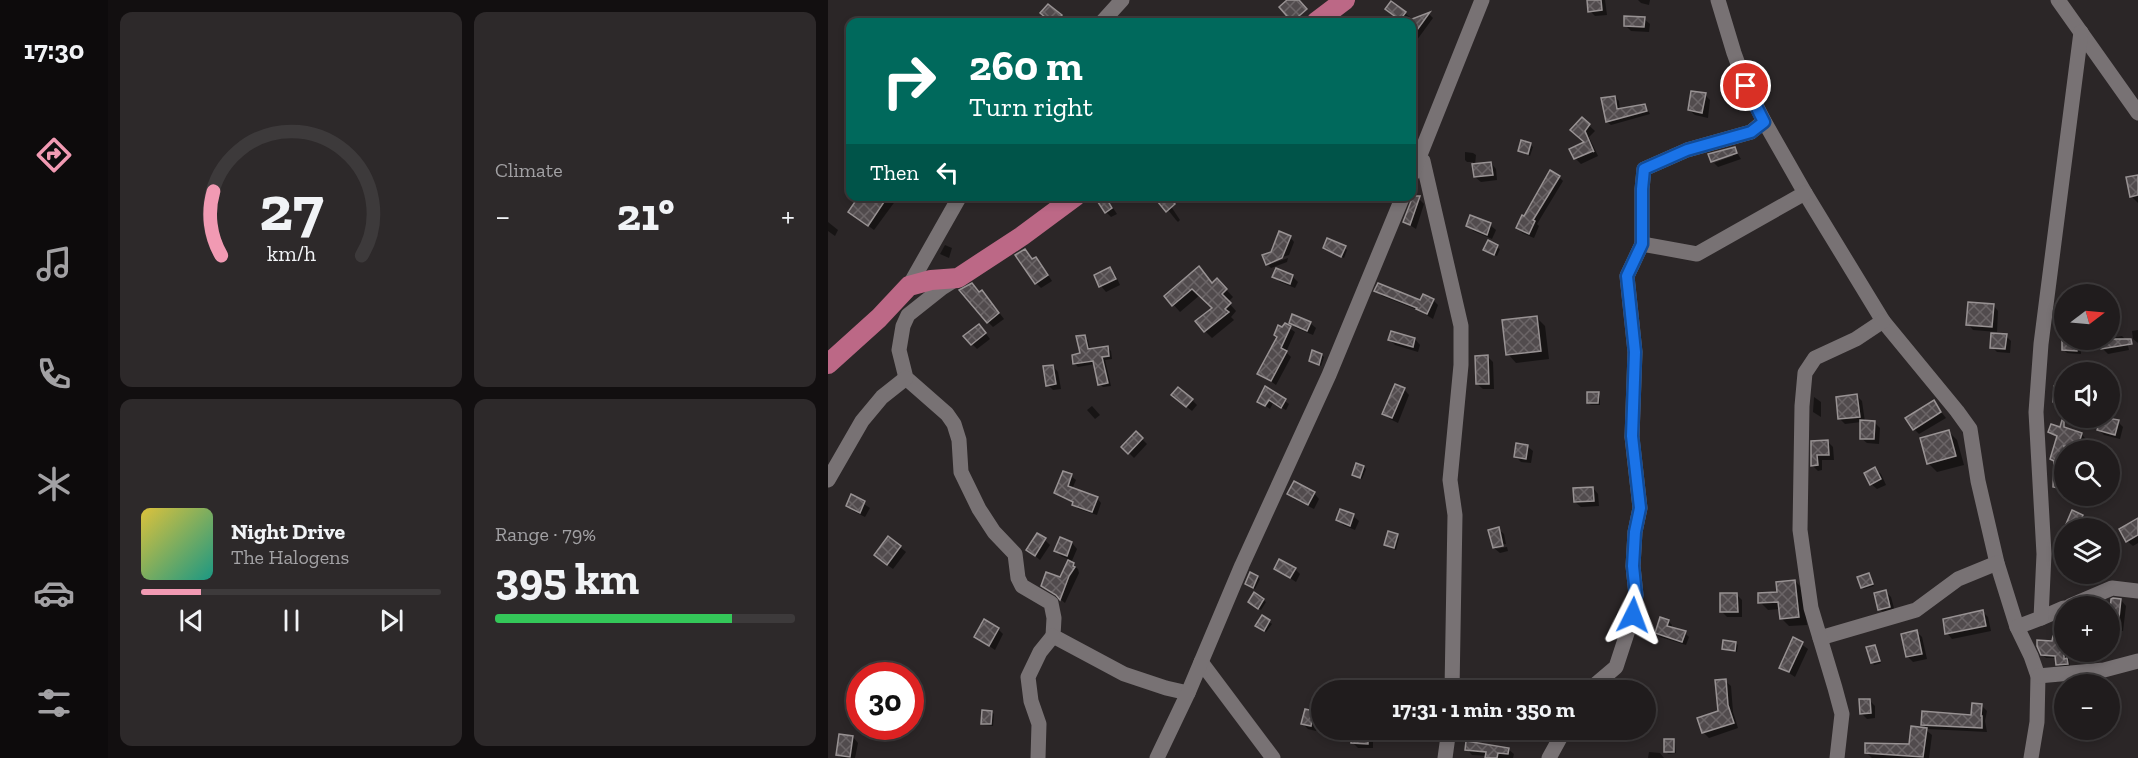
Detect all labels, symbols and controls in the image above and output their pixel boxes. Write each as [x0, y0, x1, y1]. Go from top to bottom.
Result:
text: 17:30 [24, 34, 84, 66]
text: 260 m [969, 40, 1083, 91]
icon: right [870, 42, 948, 120]
pin [1720, 60, 1771, 111]
icon: arrive [1729, 69, 1762, 102]
text: Turn right [969, 91, 1093, 123]
icon: directions [33, 134, 75, 176]
icon: left [931, 156, 964, 189]
text: Climate [495, 158, 563, 182]
text: Then [870, 159, 919, 186]
text: 27 [259, 171, 323, 246]
text: 21° [617, 188, 675, 242]
text: − [495, 196, 510, 235]
text: + [781, 196, 795, 235]
text: km/h [267, 242, 315, 267]
icon: music [33, 243, 75, 285]
north arrow [2054, 284, 2120, 350]
map controls [2054, 284, 2120, 740]
icon: phone [33, 353, 75, 395]
button: sound [2054, 362, 2120, 428]
button: search [2054, 440, 2120, 506]
icon: climate [33, 463, 75, 505]
text: Night Drive [231, 518, 345, 545]
button: layers [2054, 518, 2120, 584]
text: Range · 79% [495, 522, 596, 546]
text: The Halogens [231, 545, 349, 569]
text: 395 km [495, 552, 639, 606]
icon: car [33, 572, 75, 614]
position arrow [1601, 583, 1665, 647]
button: + [2054, 596, 2120, 662]
icon: previous [175, 604, 208, 637]
icon: pause [275, 604, 308, 637]
icon: next [375, 604, 408, 637]
speed limit sign: 30 [846, 662, 924, 740]
button: − [2054, 674, 2120, 740]
icon: filters [33, 682, 75, 724]
text: 17:31 · 1 min · 350 m [1392, 696, 1575, 723]

